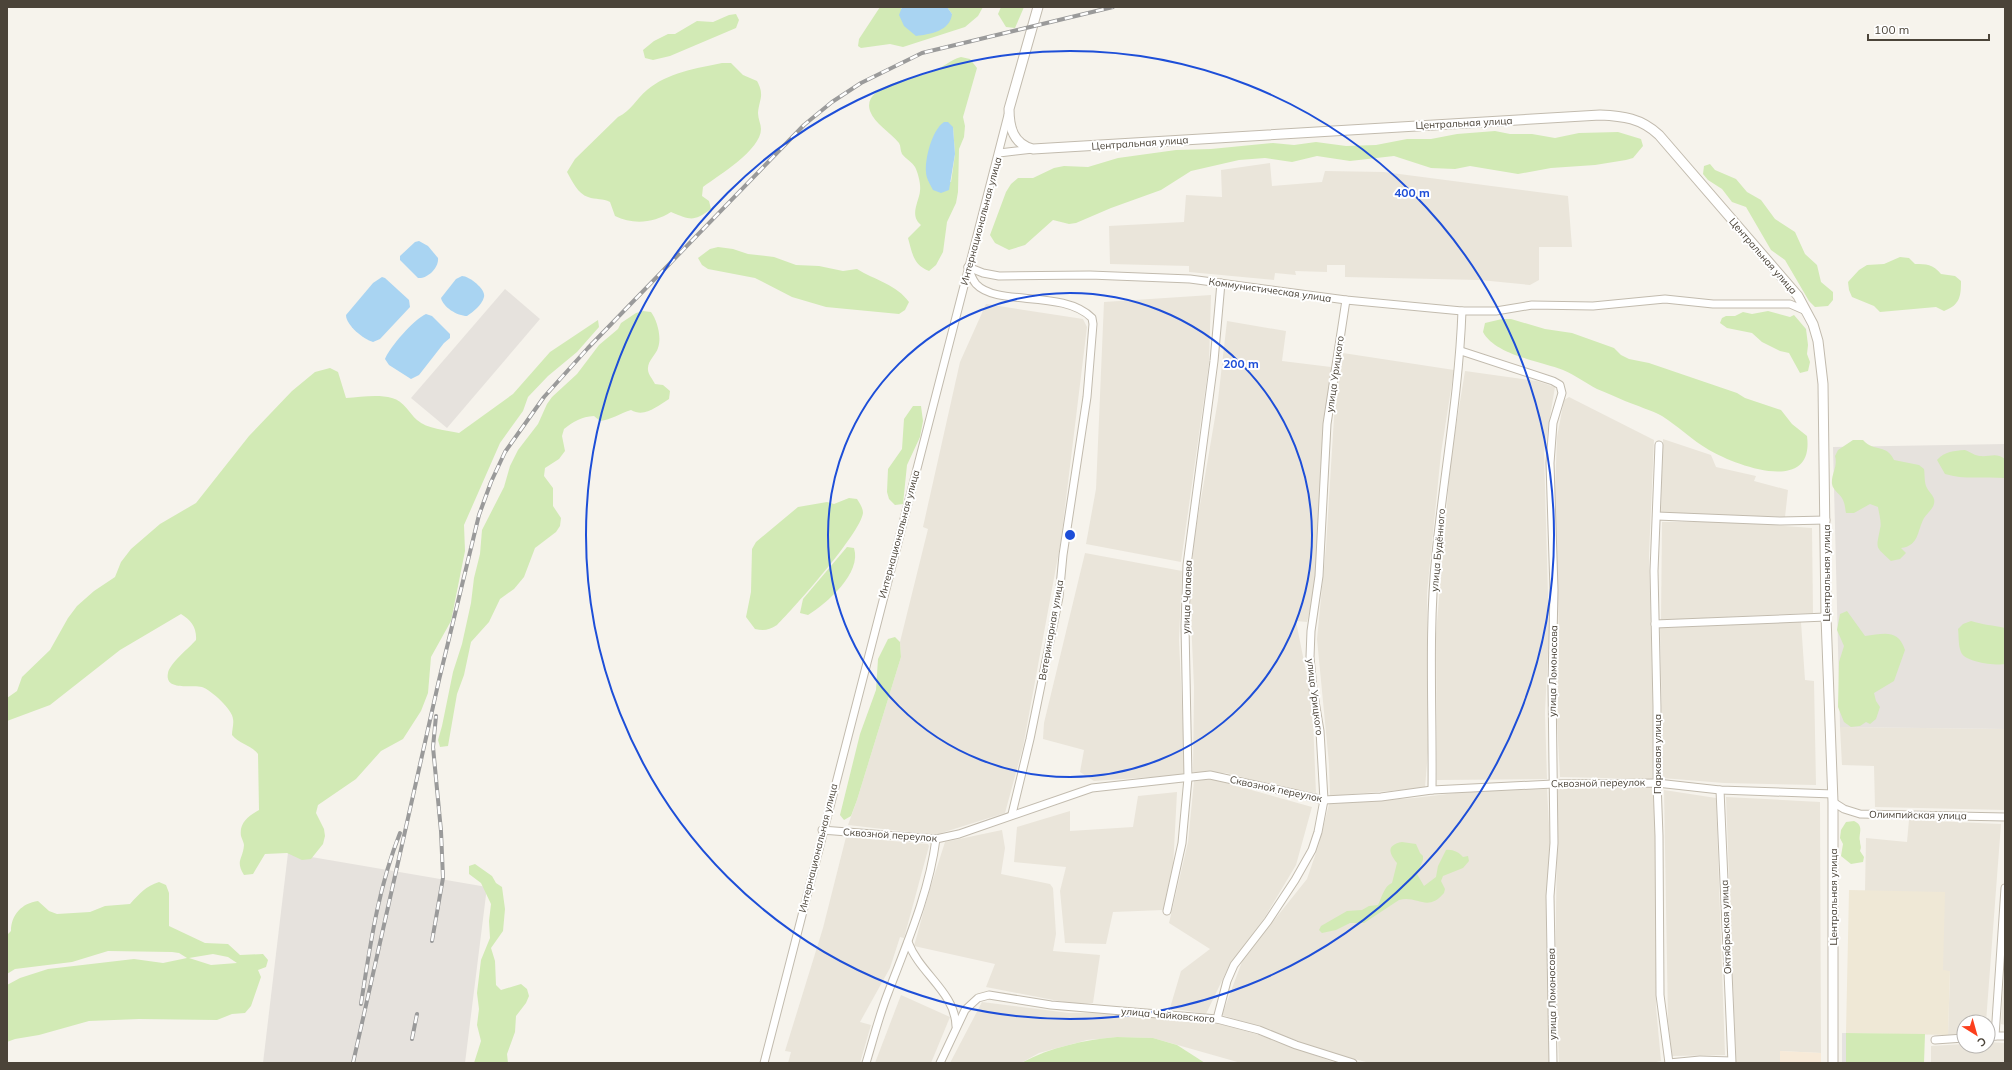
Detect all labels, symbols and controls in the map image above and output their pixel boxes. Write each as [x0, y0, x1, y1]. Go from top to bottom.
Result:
scale bar [1868, 16, 1989, 42]
text: 100 m [1874, 22, 1909, 37]
street label: Центральная улица [1415, 114, 1513, 132]
street label: Центральная улица [1091, 133, 1189, 153]
street label: Интернациональная улица [958, 155, 1004, 287]
text: 400 m [1394, 185, 1430, 200]
street label: Центральная улица [1726, 215, 1800, 297]
street label: Коммунистическая улица [1208, 275, 1332, 305]
street label: улица Урицкого [1323, 335, 1347, 413]
text: 200 m [1223, 356, 1259, 371]
street label: Интернациональная улица [876, 468, 922, 600]
street label: улица Будённого [1428, 508, 1448, 592]
street label: Центральная улица [1820, 525, 1833, 622]
centre of rings [1063, 528, 1077, 542]
street label: улица Чапаева [1179, 560, 1195, 634]
street label: Ветеринарная улица [1036, 579, 1066, 681]
street label: улица Ломоносова [1546, 625, 1560, 717]
street label: улица Урицкого [1304, 658, 1326, 736]
street label: Парковая улица [1651, 714, 1664, 794]
street label: Сквозной переулок [1229, 773, 1324, 805]
street label: Сквозной переулок [1551, 776, 1646, 790]
street label: Интернациональная улица [796, 782, 840, 914]
street label: Олимпийская улица [1869, 808, 1967, 822]
street label: Сквозной переулок [843, 825, 938, 845]
street label: Центральная улица [1827, 849, 1840, 946]
street label: Октябрьская улица [1718, 880, 1734, 974]
street label: улица Ломоносова [1545, 948, 1559, 1040]
street label: улица Чайковского [1121, 1004, 1216, 1026]
north arrow [1956, 1014, 1996, 1054]
text: С [1974, 1034, 1989, 1050]

